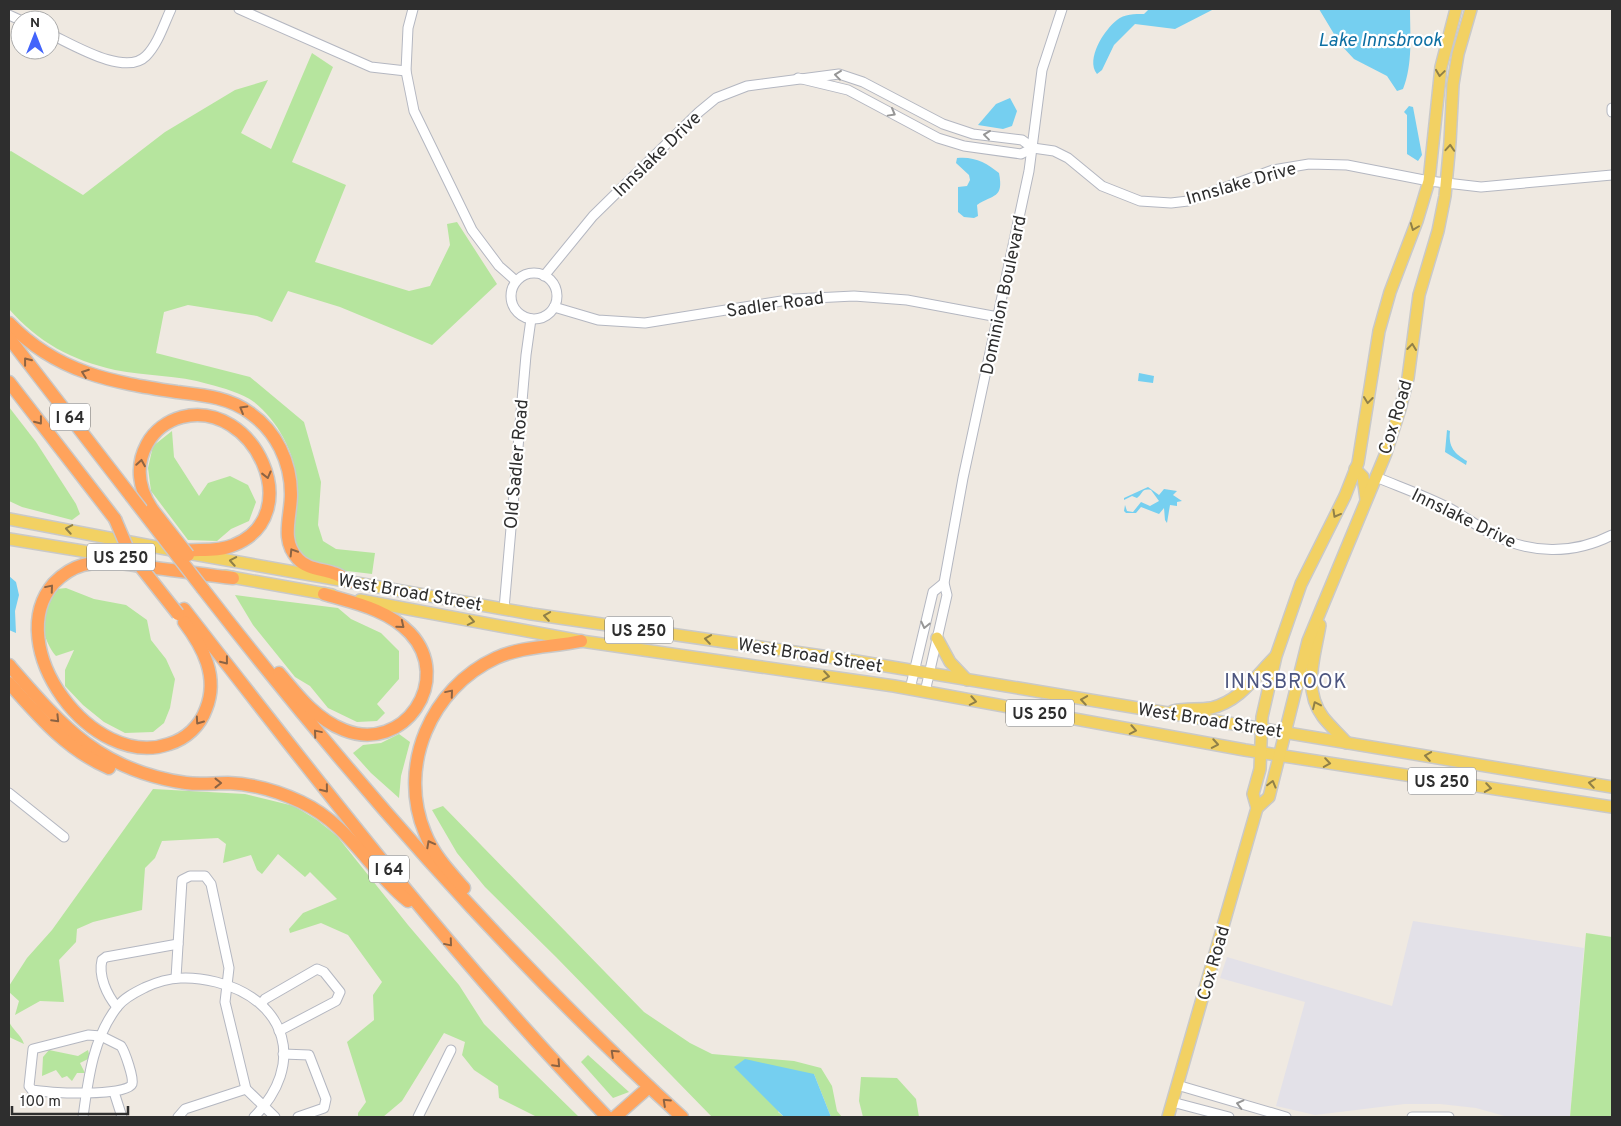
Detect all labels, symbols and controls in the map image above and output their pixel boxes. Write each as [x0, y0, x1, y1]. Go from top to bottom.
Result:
north arrow [10, 10, 60, 60]
text: N [30, 15, 40, 32]
water label: Lake Innsbrook [1318, 29, 1443, 53]
one-way arrow [1435, 69, 1446, 77]
one-way arrow [834, 70, 842, 81]
street label: Innslake Drive [609, 107, 707, 203]
one-way arrow [887, 107, 896, 117]
one-way arrow [983, 131, 992, 141]
one-way arrow [1444, 144, 1455, 152]
street label: Innslake Drive [1184, 158, 1299, 211]
street label: Dominion Boulevard [976, 214, 1033, 377]
one-way arrow [1410, 222, 1421, 231]
street label: Sadler Road [725, 287, 825, 324]
one-way arrow [1407, 342, 1417, 351]
one-way arrow [24, 358, 32, 367]
one-way arrow [81, 369, 90, 379]
street label: Cox Road [1374, 377, 1419, 457]
one-way arrow [1363, 396, 1373, 404]
street label: Old Sadler Road [500, 398, 535, 530]
road number: I 64 [50, 404, 90, 431]
one-way arrow [239, 405, 248, 415]
one-way arrow [33, 415, 41, 424]
one-way arrow [135, 459, 145, 468]
one-way arrow [261, 471, 272, 480]
street label: Innslake Drive [1407, 484, 1520, 555]
one-way arrow [1332, 508, 1342, 517]
one-way arrow [65, 525, 74, 535]
road number: US 250 [87, 544, 155, 570]
one-way arrow [290, 548, 300, 557]
one-way arrow [228, 556, 237, 566]
street label: West Broad Street [336, 569, 484, 617]
one-way arrow [44, 585, 53, 594]
one-way arrow [543, 611, 551, 622]
one-way arrow [466, 616, 475, 626]
road number: US 250 [605, 616, 673, 644]
one-way arrow [395, 620, 404, 628]
one-way arrow [920, 620, 931, 629]
street label: West Broad Street [736, 634, 884, 679]
one-way arrow [703, 635, 712, 645]
one-way arrow [219, 655, 227, 664]
district label: INNSBROOK [1224, 670, 1348, 696]
one-way arrow [822, 671, 830, 681]
one-way arrow [444, 689, 453, 698]
one-way arrow [968, 695, 977, 705]
one-way arrow [1079, 695, 1088, 705]
street label: West Broad Street [1136, 699, 1284, 744]
road number: US 250 [1006, 700, 1074, 726]
one-way arrow [1312, 701, 1323, 710]
one-way arrow [51, 713, 60, 722]
one-way arrow [196, 715, 205, 725]
one-way arrow [1128, 724, 1137, 735]
one-way arrow [313, 729, 322, 738]
one-way arrow [1211, 739, 1220, 749]
one-way arrow [1423, 752, 1432, 762]
one-way arrow [1324, 757, 1332, 768]
road number: US 250 [1408, 768, 1476, 794]
one-way arrow [215, 778, 223, 788]
one-way arrow [1588, 779, 1596, 789]
one-way arrow [1266, 780, 1277, 789]
one-way arrow [1484, 782, 1492, 792]
one-way arrow [319, 783, 327, 792]
one-way arrow [426, 840, 436, 849]
road number: I 64 [369, 856, 409, 882]
street label: Cox Road [1193, 923, 1236, 1003]
one-way arrow [443, 937, 452, 946]
one-way arrow [611, 1050, 620, 1059]
one-way arrow [551, 1059, 560, 1068]
scale bar [12, 1084, 129, 1116]
text: 100 m [20, 1093, 61, 1112]
one-way arrow [662, 1099, 671, 1108]
one-way arrow [1236, 1100, 1244, 1110]

